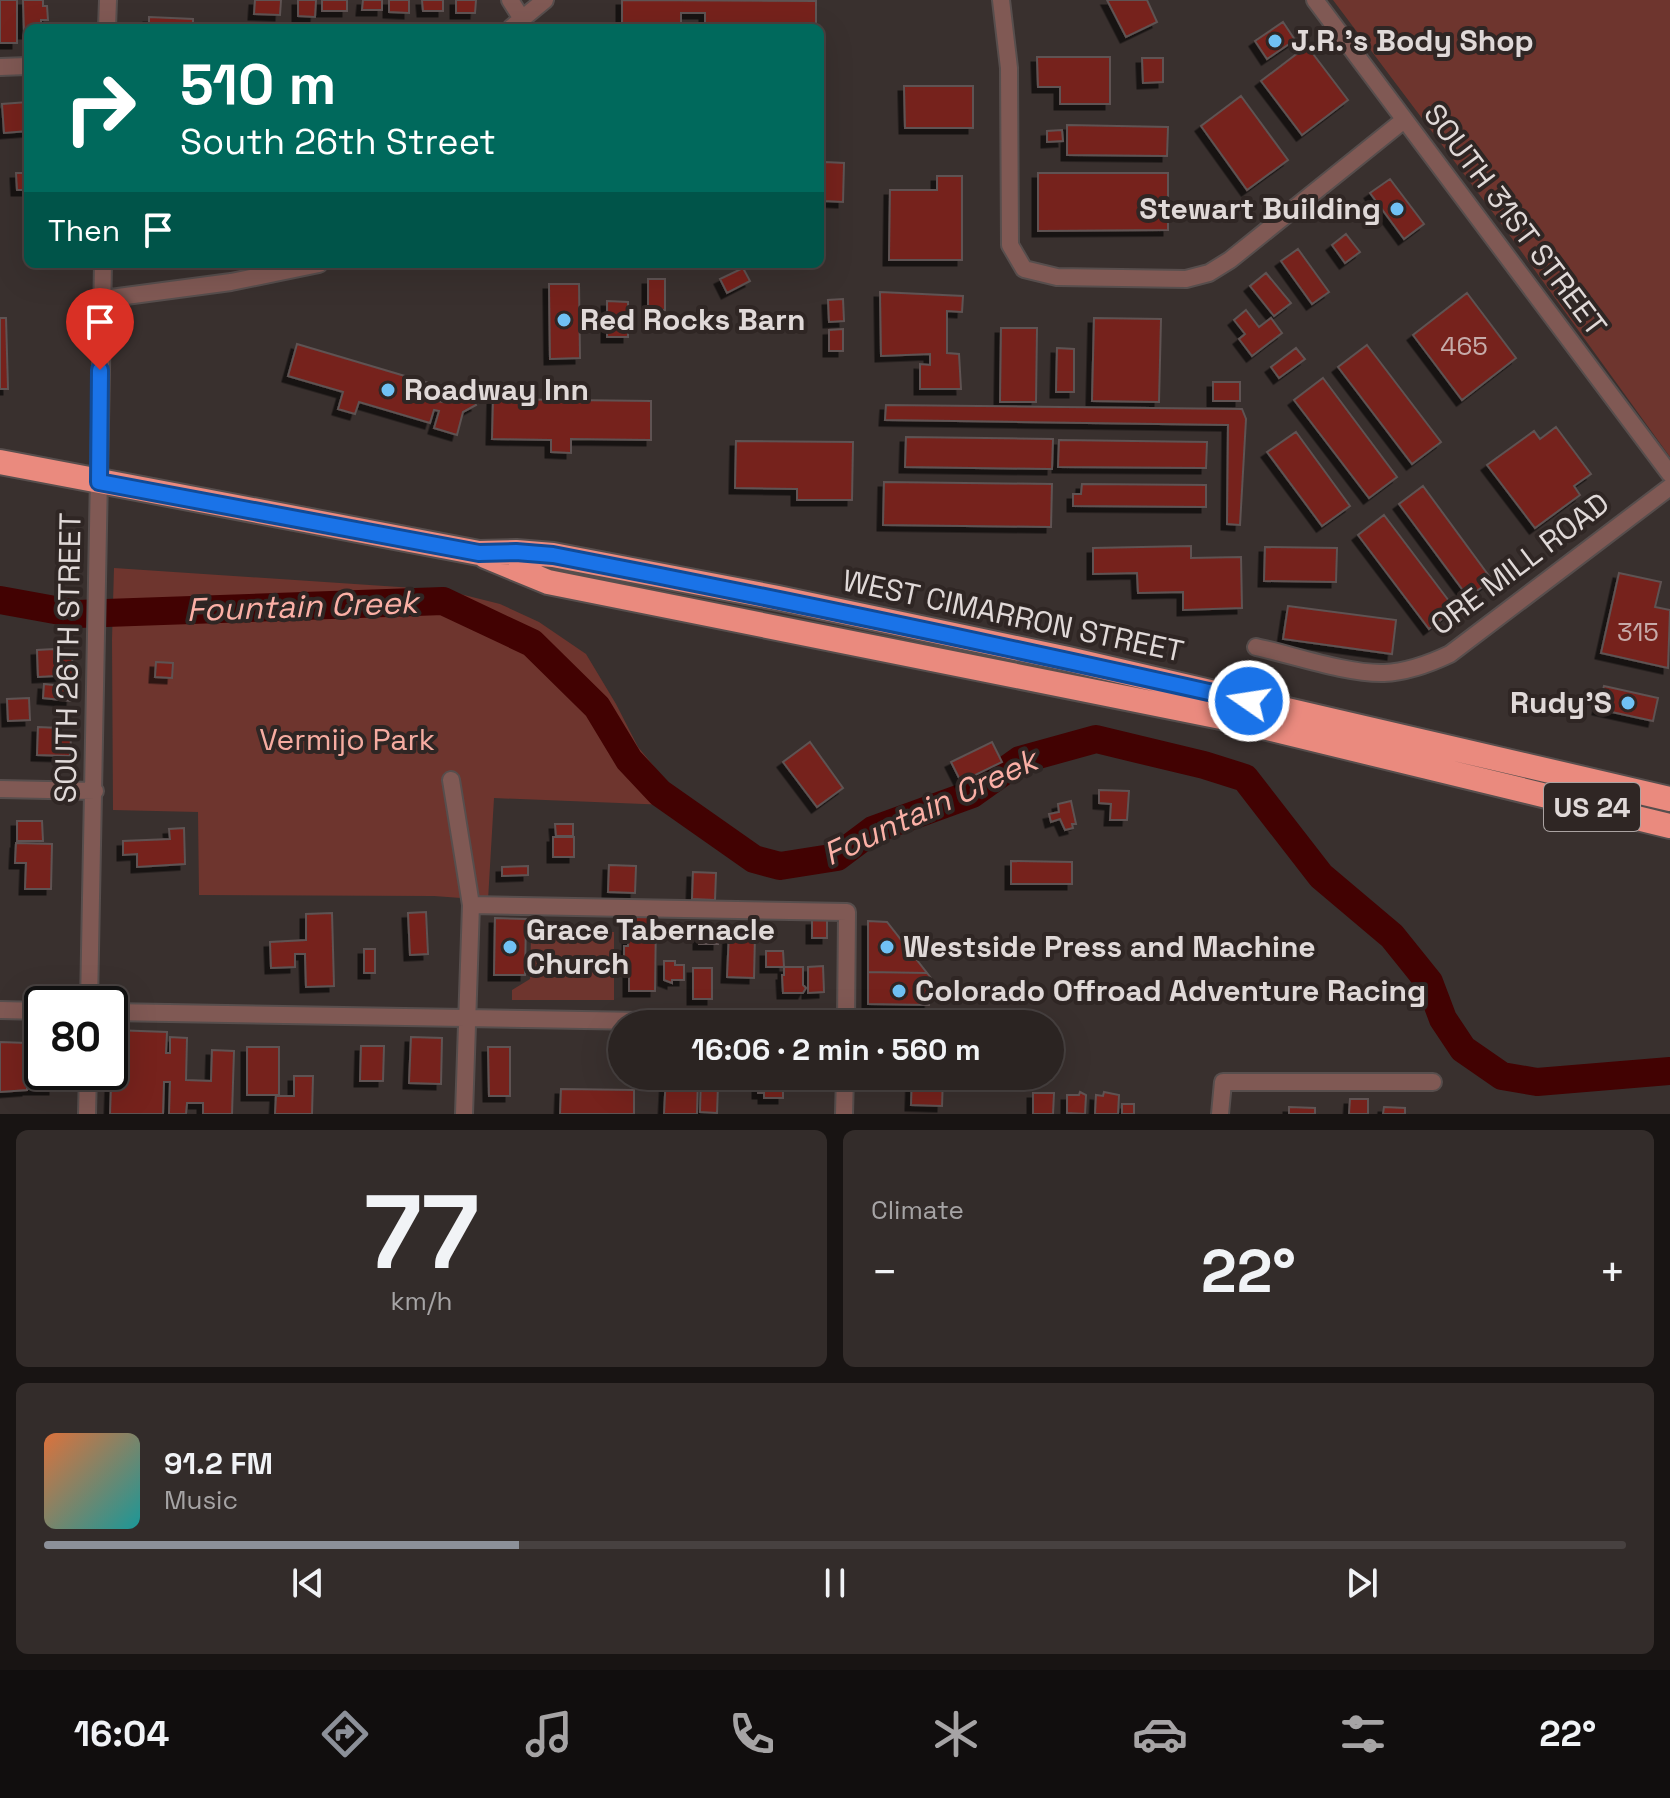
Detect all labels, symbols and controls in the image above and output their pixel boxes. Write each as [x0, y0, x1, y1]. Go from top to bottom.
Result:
place label: J.R.'s Body Shop [1291, 21, 1534, 60]
marker: J.R.'s Body Shop [1266, 32, 1284, 50]
text: 510 m [180, 49, 336, 120]
icon: right [48, 56, 152, 160]
street label: SOUTH 31ST STREET [1415, 96, 1616, 344]
text: South 26th Street [180, 119, 496, 165]
place label: Stewart Building [1139, 189, 1381, 228]
marker: Stewart Building [1388, 200, 1406, 218]
icon: arrive [136, 208, 180, 252]
text: Then [48, 211, 120, 250]
pin [66, 288, 134, 370]
icon: arrive [78, 300, 122, 344]
place label: Red Rocks Barn [580, 300, 805, 339]
marker: Red Rocks Barn [555, 311, 573, 329]
house number: 465 [1440, 329, 1488, 363]
place label: Roadway Inn [404, 370, 589, 409]
marker: Roadway Inn [379, 381, 397, 399]
street label: ORE MILL ROAD [1422, 484, 1617, 644]
street label: SOUTH 26TH STREET [45, 512, 90, 804]
street label: WEST CIMARRON STREET [839, 560, 1187, 671]
water label: Fountain Creek [186, 582, 422, 630]
house number: 315 [1617, 615, 1659, 649]
position arrow [1207, 659, 1291, 743]
place label: Rudy'S [1510, 683, 1612, 722]
marker: Rudy'S [1619, 694, 1637, 712]
park label: Vermijo Park [259, 720, 435, 759]
water label: Fountain Creek [817, 738, 1047, 874]
road number: US 24 [1544, 783, 1640, 831]
place label: Grace Tabernacle Church [526, 910, 775, 983]
place label: Westside Press and Machine [903, 927, 1316, 966]
marker: Grace Tabernacle Church [501, 938, 519, 956]
marker: Westside Press and Machine [878, 938, 896, 956]
place label: Colorado Offroad Adventure Racing [915, 971, 1426, 1010]
marker: Colorado Offroad Adventure Racing [890, 982, 908, 1000]
speed limit sign: 80 [24, 986, 128, 1090]
text: 16:06 · 2 min · 560 m [691, 1030, 981, 1069]
text: 77 [364, 1166, 479, 1298]
text: Climate [871, 1193, 964, 1227]
text: 22° [1201, 1233, 1296, 1310]
text: − [871, 1244, 898, 1300]
text: + [1599, 1244, 1626, 1300]
text: km/h [391, 1284, 452, 1318]
text: 91.2 FM [164, 1444, 273, 1483]
text: Music [164, 1483, 238, 1517]
icon: previous [286, 1561, 330, 1605]
icon: pause [813, 1561, 857, 1605]
icon: next [1340, 1561, 1384, 1605]
icon: directions [317, 1706, 373, 1762]
icon: music [521, 1706, 577, 1762]
icon: phone [724, 1706, 780, 1762]
icon: climate [928, 1706, 984, 1762]
icon: car [1132, 1706, 1188, 1762]
icon: filters [1335, 1706, 1391, 1762]
text: 16:04 [74, 1711, 169, 1757]
text: 22° [1539, 1711, 1596, 1757]

